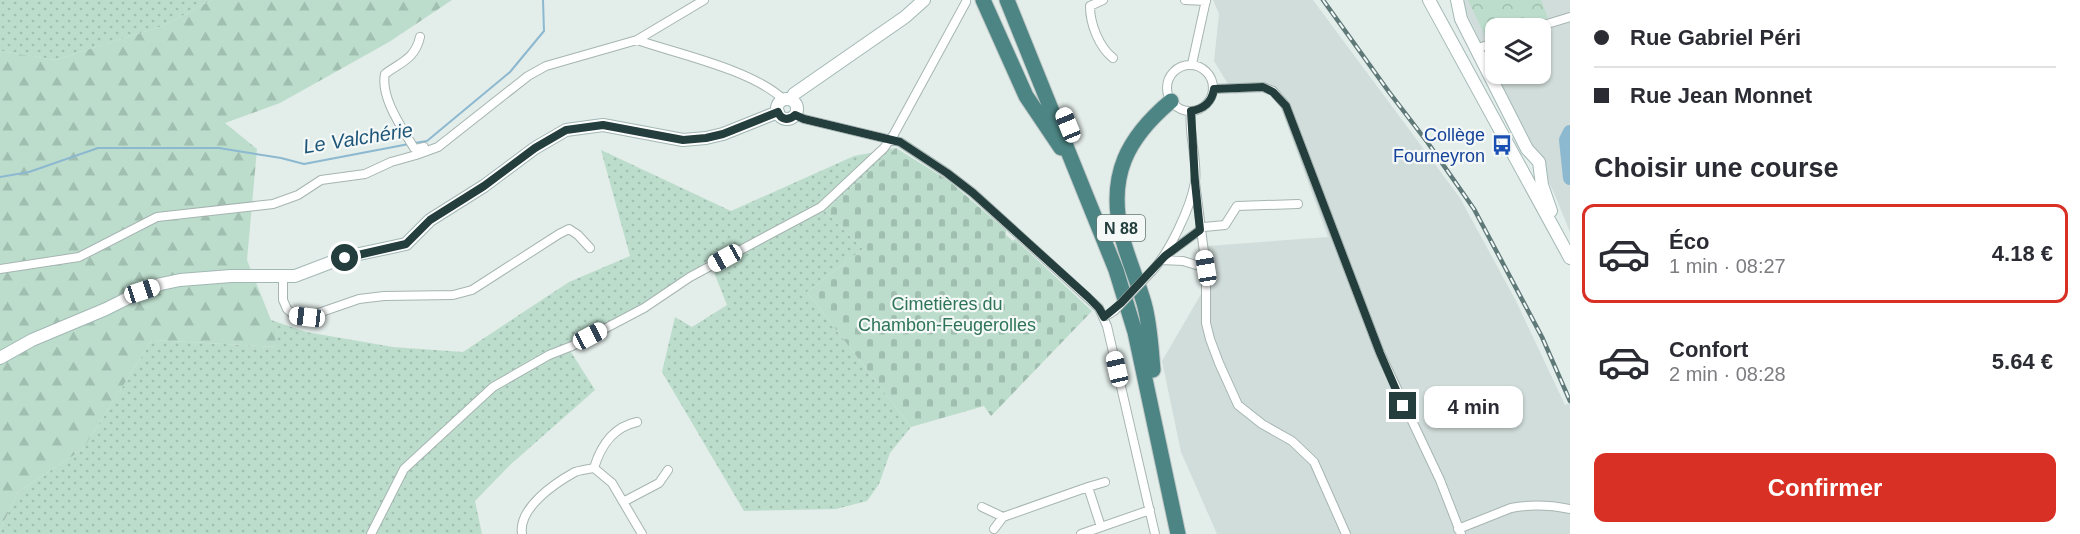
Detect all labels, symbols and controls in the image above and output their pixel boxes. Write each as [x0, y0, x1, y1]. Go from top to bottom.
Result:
map controls [1485, 18, 1551, 84]
button: layers [1485, 18, 1551, 84]
text: Rue Gabriel Péri [1630, 25, 1801, 50]
text: Rue Jean Monnet [1630, 83, 1812, 108]
car [1053, 105, 1083, 145]
water label: Le Valchérie [302, 118, 414, 158]
place label: Collège Fourneyron [1393, 125, 1485, 166]
bus stop icon: Collège Fourneyron [1490, 133, 1514, 157]
text: Choisir une course [1594, 153, 1839, 183]
road number: N 88 [1097, 215, 1145, 241]
icon: car [1597, 227, 1651, 281]
text: Éco [1669, 229, 1709, 254]
car [705, 241, 745, 275]
text: 4.18 € [1992, 241, 2053, 266]
route start [331, 244, 358, 271]
car [1194, 249, 1218, 287]
text: 1 min · 08:27 [1669, 255, 1786, 277]
car [122, 277, 162, 305]
park label: Cimetières du Chambon-Feugerolles [858, 294, 1036, 335]
car [288, 306, 326, 328]
car [570, 320, 610, 352]
icon: car [1597, 335, 1651, 389]
text: Confort [1669, 337, 1748, 362]
car [1104, 349, 1130, 389]
text: 5.64 € [1992, 349, 2053, 374]
text: 2 min · 08:28 [1669, 363, 1786, 385]
callout: 4 min [1424, 385, 1523, 427]
route end [1389, 392, 1416, 419]
text: 4 min [1447, 396, 1500, 418]
button: Confirmer [1594, 453, 2056, 522]

